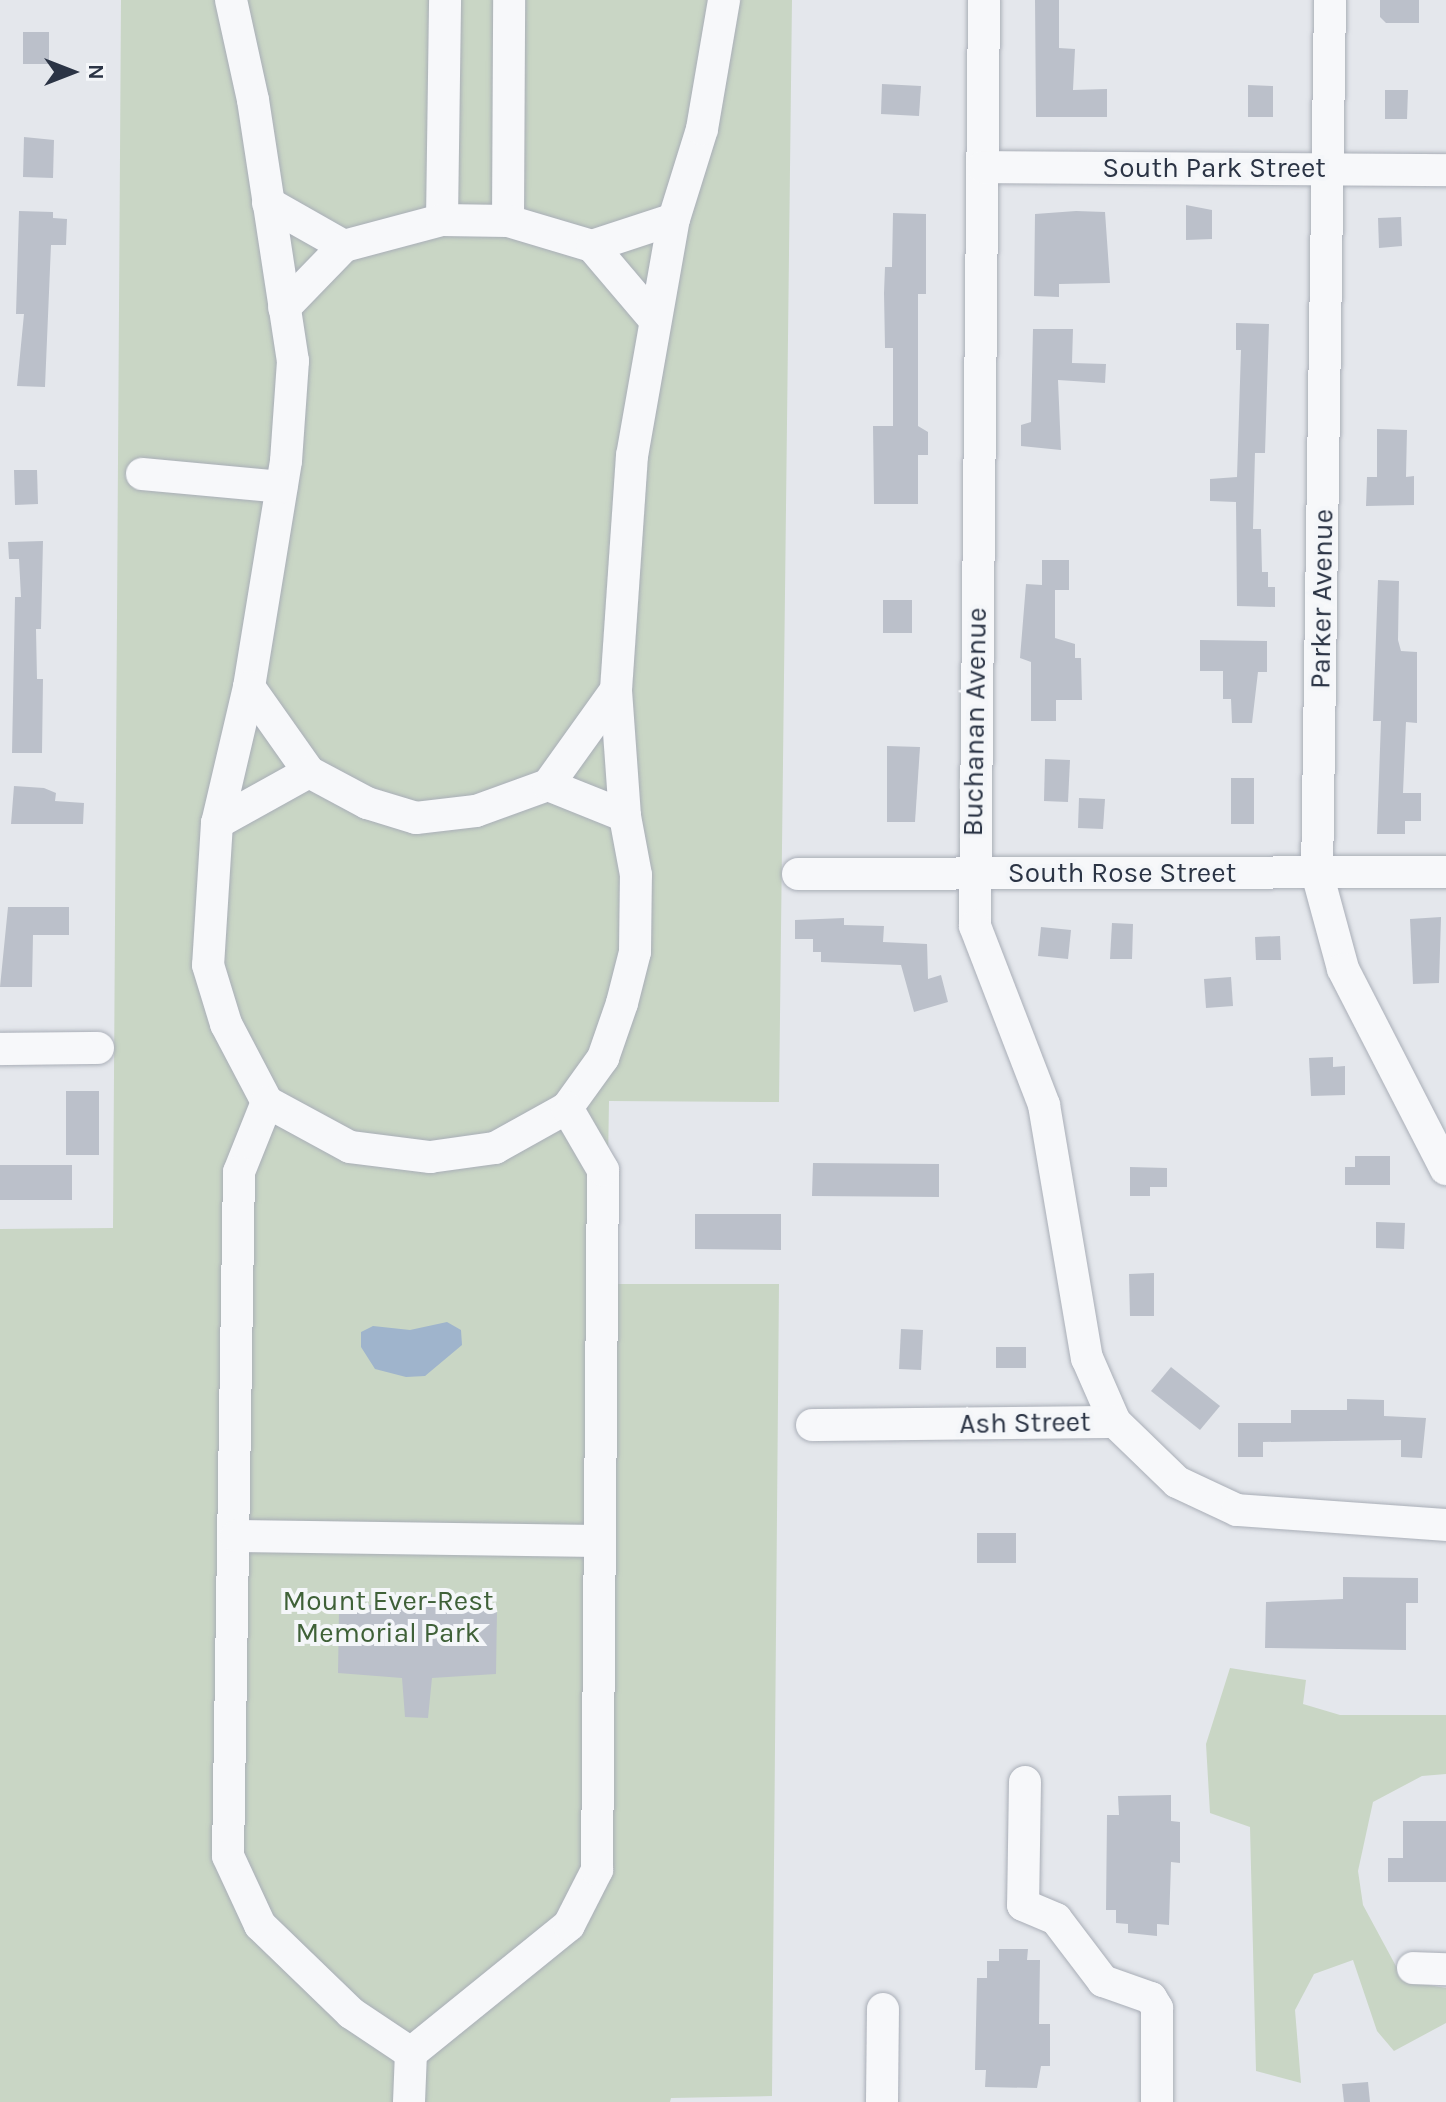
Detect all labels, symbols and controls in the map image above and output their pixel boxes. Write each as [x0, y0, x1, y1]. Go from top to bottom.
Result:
north arrow [32, 32, 112, 112]
text: N [83, 64, 109, 80]
street label: South Park Street [1102, 151, 1326, 185]
street label: Parker Avenue [1304, 509, 1340, 689]
street label: Buchanan Avenue [956, 607, 994, 837]
street label: South Rose Street [1008, 856, 1236, 890]
street label: Ash Street [959, 1405, 1091, 1441]
park label: Mount Ever-Rest Memorial Park [283, 1584, 493, 1650]

